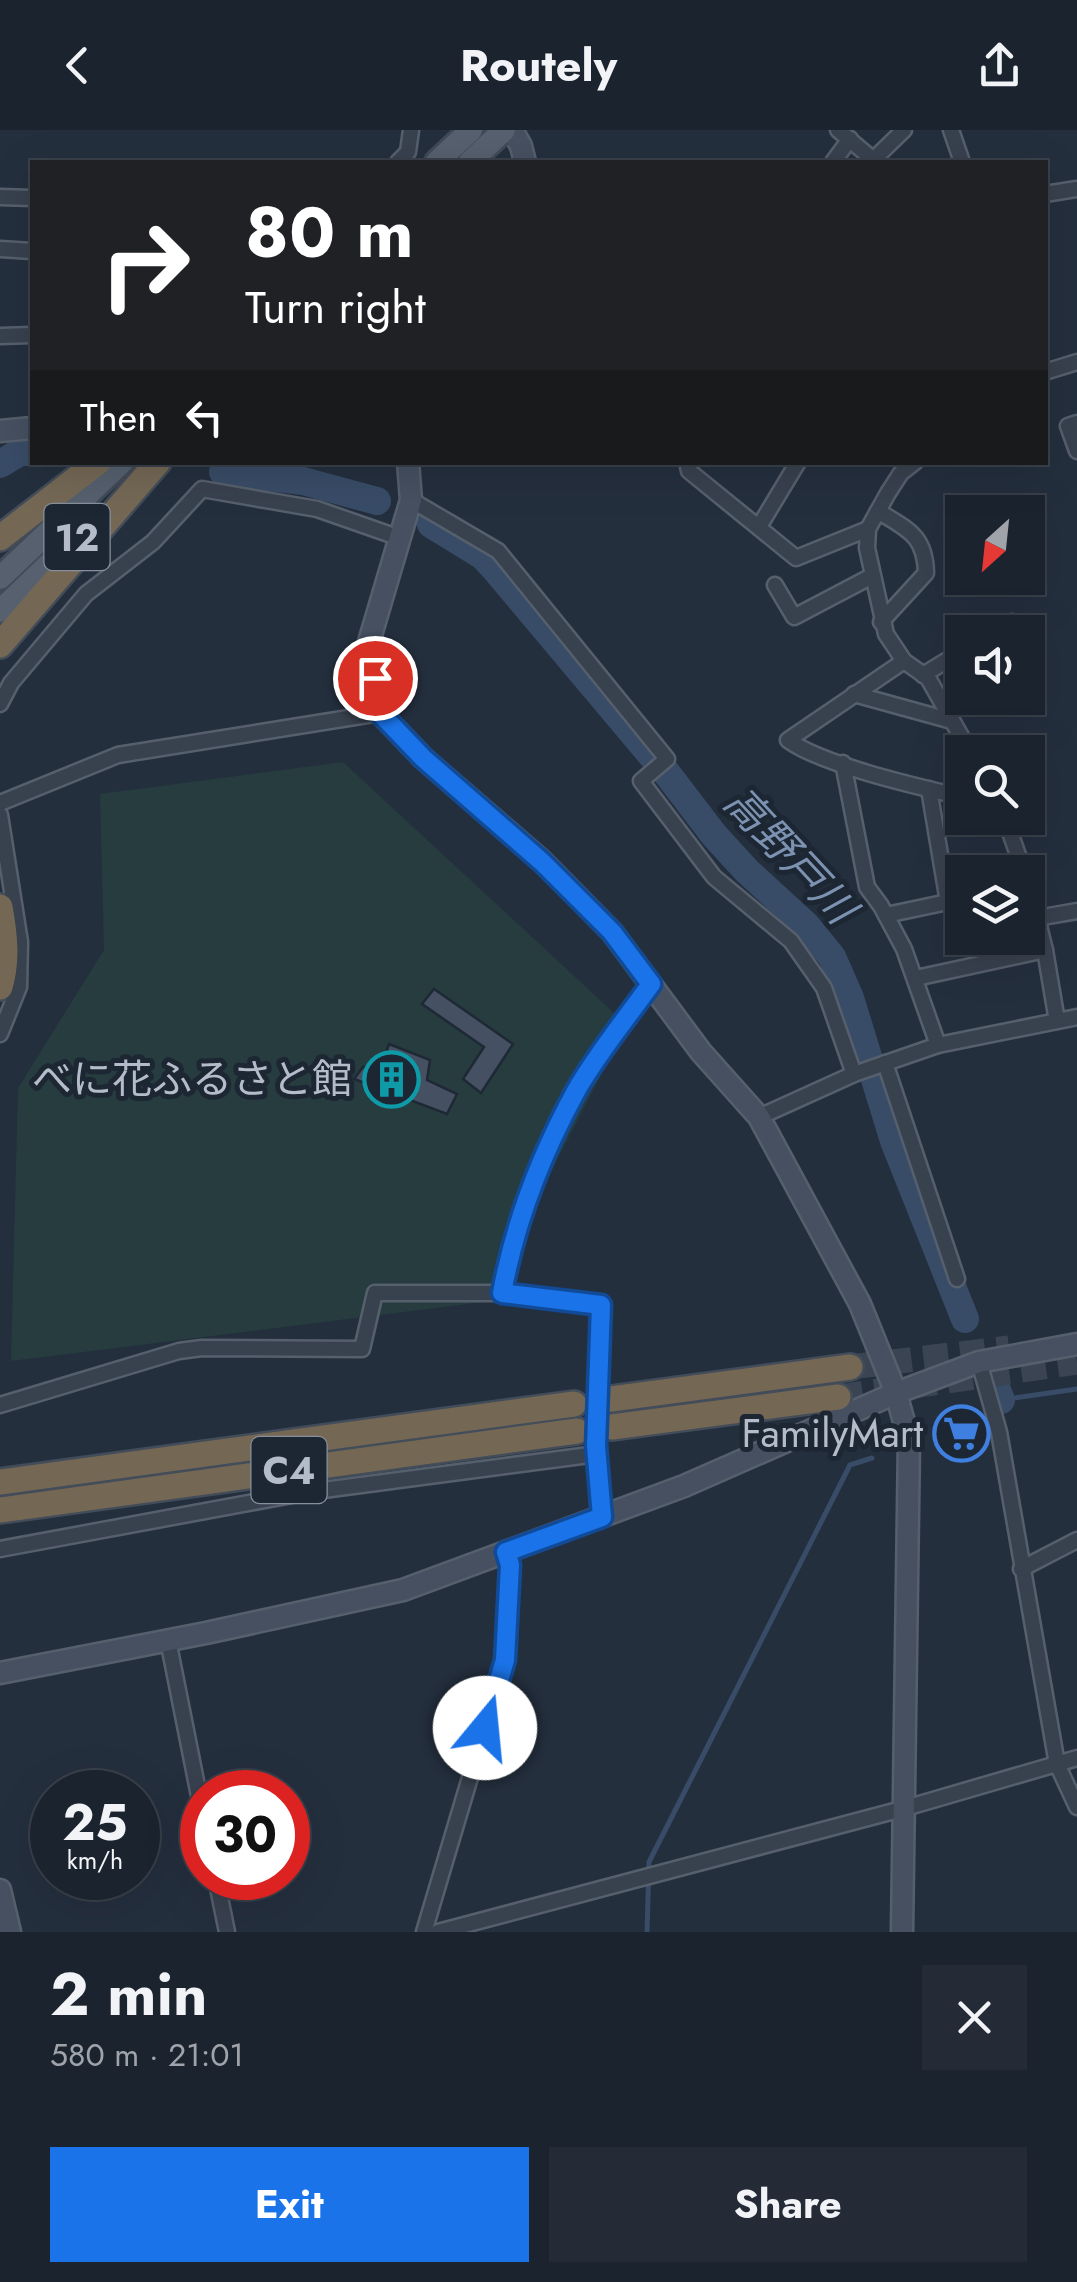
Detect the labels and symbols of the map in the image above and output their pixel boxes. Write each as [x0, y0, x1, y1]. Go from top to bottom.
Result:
north arrow [945, 495, 1045, 595]
road number: 12 [44, 504, 110, 570]
pin [333, 636, 418, 721]
water label: 高野戸川 [710, 773, 872, 940]
building icon: べに花ふるさと館 [361, 1049, 421, 1109]
place label: べに花ふるさと館 [32, 1050, 352, 1108]
supermarket icon: FamilyMart [932, 1403, 992, 1463]
place label: FamilyMart [742, 1404, 923, 1462]
road number: C4 [252, 1437, 326, 1503]
position arrow [433, 1676, 537, 1780]
speed limit sign: 30 [180, 1770, 310, 1900]

